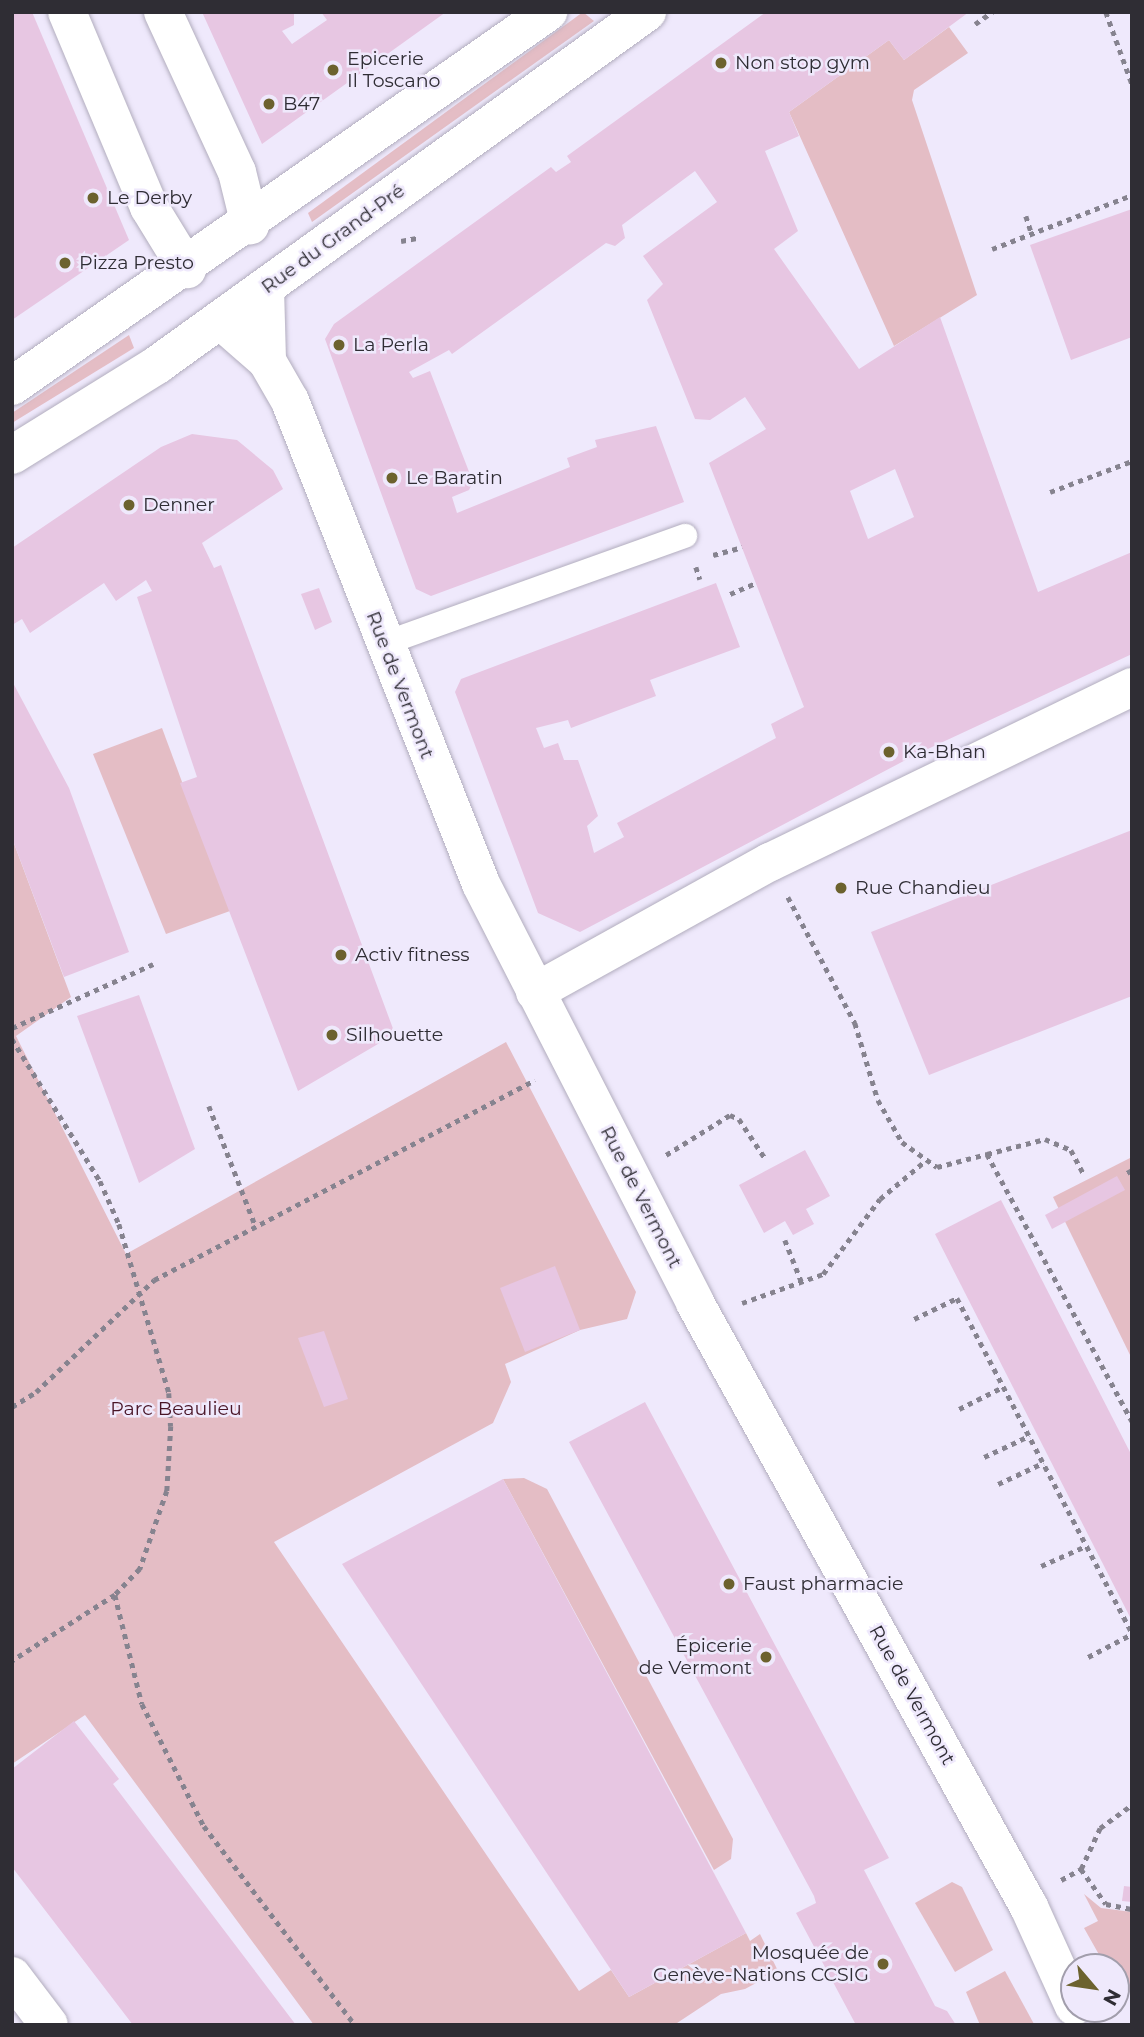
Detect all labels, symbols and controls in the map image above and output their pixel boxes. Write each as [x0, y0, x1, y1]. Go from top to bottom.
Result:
place label: Epicerie Il Toscano [347, 48, 441, 92]
place label: Non stop gym [735, 52, 870, 74]
marker: Non stop gym [713, 55, 729, 71]
marker: Epicerie Il Toscano [325, 62, 341, 78]
place label: B47 [283, 93, 320, 115]
marker: B47 [261, 96, 277, 112]
street label: Rue du Grand-Pré [257, 179, 409, 299]
place label: Le Derby [107, 187, 192, 209]
marker: Le Derby [85, 190, 101, 206]
place label: Pizza Presto [79, 252, 194, 274]
marker: Pizza Presto [57, 255, 73, 271]
place label: La Perla [353, 334, 429, 356]
marker: La Perla [331, 337, 347, 353]
place label: Le Baratin [406, 467, 503, 489]
marker: Le Baratin [384, 470, 400, 486]
place label: Denner [143, 494, 215, 516]
marker: Denner [121, 497, 137, 513]
street label: Rue de Vermont [361, 608, 439, 762]
place label: Ka-Bhan [903, 741, 986, 763]
marker: Ka-Bhan [881, 744, 897, 760]
place label: Rue Chandieu [855, 877, 991, 899]
marker: Rue Chandieu [833, 880, 849, 896]
place label: Activ fitness [355, 944, 470, 966]
marker: Activ fitness [333, 947, 349, 963]
place label: Silhouette [346, 1024, 443, 1046]
marker: Silhouette [324, 1027, 340, 1043]
street label: Rue de Vermont [595, 1122, 687, 1272]
park label: Parc Beaulieu [110, 1398, 242, 1420]
place label: Faust pharmacie [743, 1573, 903, 1595]
marker: Faust pharmacie [721, 1576, 737, 1592]
street label: Rue de Vermont [864, 1621, 960, 1769]
place label: Épicerie de Vermont [639, 1635, 752, 1679]
marker: Épicerie de Vermont [758, 1649, 774, 1665]
place label: Mosquée de Genève-Nations CCSIG [653, 1942, 869, 1986]
north arrow [1060, 1953, 1130, 2023]
marker: Mosquée de Genève-Nations CCSIG [875, 1956, 891, 1972]
text: N [1098, 1985, 1126, 2010]

